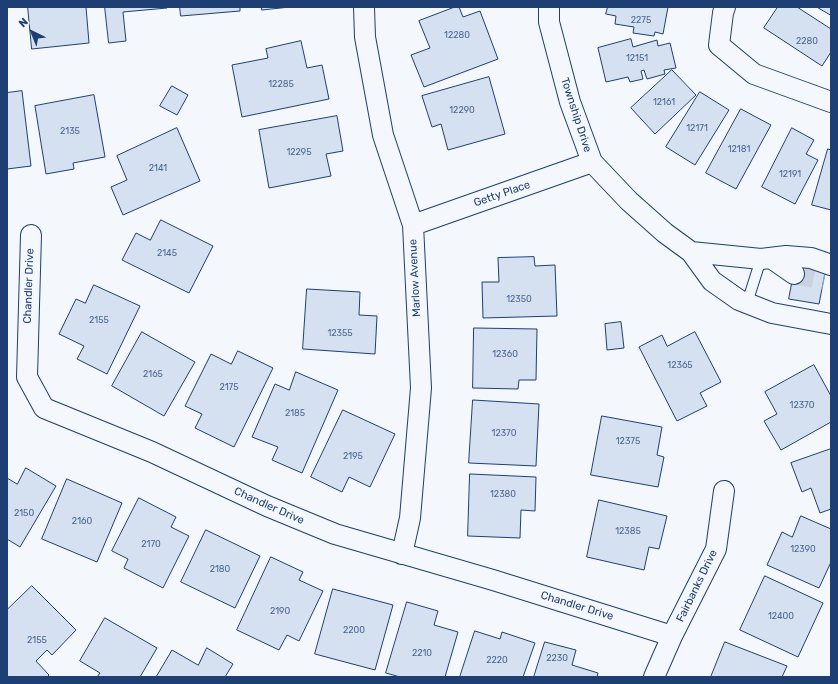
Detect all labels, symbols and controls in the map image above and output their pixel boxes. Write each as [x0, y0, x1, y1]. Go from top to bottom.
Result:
north arrow [12, 12, 52, 52]
text: N [16, 15, 31, 30]
house number: 2275 [631, 15, 651, 25]
house number: 12280 [444, 30, 470, 40]
house number: 2280 [796, 36, 818, 46]
house number: 12151 [626, 53, 648, 63]
street label: Township Drive [558, 76, 594, 154]
house number: 12285 [268, 79, 294, 89]
house number: 12161 [653, 97, 675, 107]
house number: 12290 [449, 105, 475, 115]
house number: 12171 [686, 123, 708, 133]
house number: 2135 [60, 126, 80, 136]
house number: 12181 [728, 144, 750, 154]
house number: 12295 [286, 147, 312, 157]
house number: 2141 [149, 163, 167, 173]
house number: 12191 [779, 169, 801, 179]
street label: Getty Place [472, 178, 532, 210]
street label: Marlow Avenue [406, 239, 424, 317]
street label: Chandler Drive [21, 248, 37, 324]
house number: 2145 [157, 248, 177, 258]
house number: 12350 [506, 294, 532, 304]
house number: 2155 [89, 315, 109, 325]
house number: 12355 [327, 328, 353, 338]
house number: 12360 [492, 349, 518, 359]
house number: 12365 [667, 360, 693, 370]
house number: 2165 [143, 369, 163, 379]
house number: 2175 [219, 382, 239, 392]
house number: 12370 [790, 400, 814, 410]
house number: 2185 [285, 408, 305, 418]
house number: 12370 [492, 428, 516, 438]
house number: 12375 [616, 436, 640, 446]
house number: 2195 [343, 451, 363, 461]
street label: Chandler Drive [232, 485, 306, 527]
house number: 12380 [490, 489, 516, 499]
house number: 2150 [14, 508, 34, 518]
house number: 2160 [72, 516, 92, 526]
house number: 12385 [615, 526, 641, 536]
house number: 2170 [141, 539, 161, 549]
house number: 12390 [790, 544, 816, 554]
street label: Fairbanks Drive [674, 548, 720, 624]
house number: 2180 [210, 564, 230, 574]
street label: Chandler Drive [539, 589, 615, 623]
house number: 2190 [270, 606, 290, 616]
house number: 12400 [768, 611, 794, 621]
house number: 2200 [343, 625, 365, 635]
house number: 2155 [27, 635, 47, 645]
house number: 2210 [412, 648, 432, 658]
house number: 2230 [546, 653, 568, 663]
house number: 2220 [486, 655, 508, 665]

